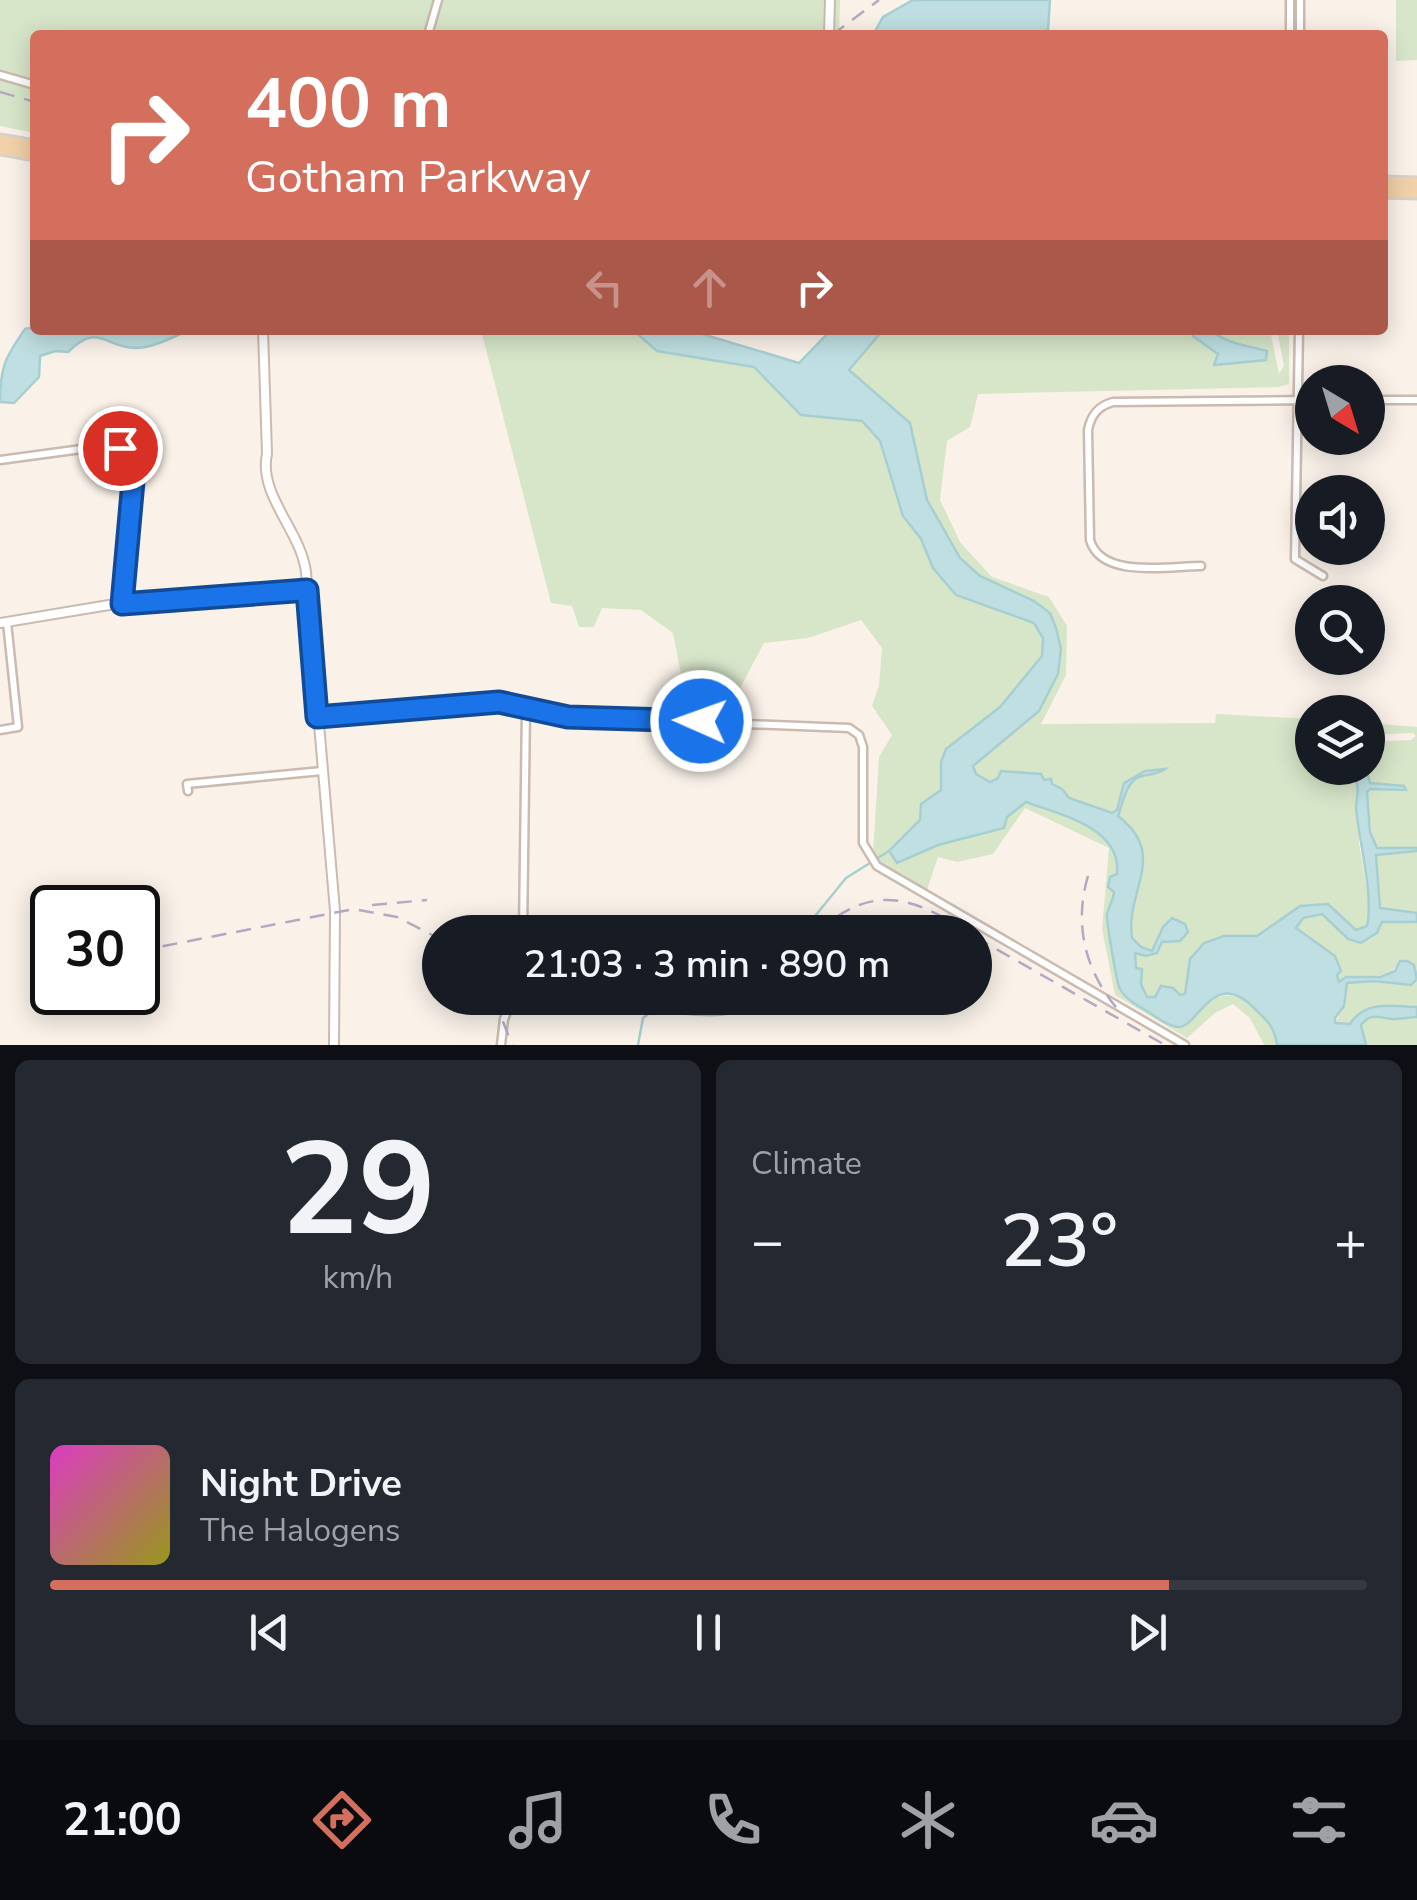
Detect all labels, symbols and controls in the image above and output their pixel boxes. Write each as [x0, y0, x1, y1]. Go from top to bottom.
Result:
text: 400 m [245, 56, 451, 152]
icon: right [80, 70, 210, 200]
text: Gotham Parkway [245, 147, 591, 208]
icon: left [577, 260, 632, 315]
icon: ahead [682, 260, 737, 315]
icon: right [787, 260, 842, 315]
north arrow [1295, 365, 1385, 455]
map controls [1295, 365, 1385, 785]
pin [78, 406, 163, 491]
icon: arrive [93, 421, 148, 476]
button: sound [1295, 475, 1385, 565]
button: search [1295, 585, 1385, 675]
position arrow [649, 669, 753, 773]
button: layers [1295, 695, 1385, 785]
speed limit sign: 30 [30, 885, 160, 1015]
text: 21:03 · 3 min · 890 m [524, 939, 890, 990]
text: 29 [280, 1102, 436, 1279]
text: Climate [751, 1142, 862, 1185]
text: 23° [1000, 1190, 1118, 1292]
text: − [751, 1204, 784, 1279]
text: + [1334, 1204, 1367, 1279]
text: km/h [323, 1256, 393, 1299]
text: Night Drive [200, 1458, 402, 1509]
text: The Halogens [200, 1509, 400, 1552]
icon: previous [242, 1605, 297, 1660]
icon: pause [681, 1605, 736, 1660]
icon: next [1120, 1605, 1175, 1660]
icon: directions [307, 1785, 377, 1855]
icon: music [503, 1785, 573, 1855]
icon: phone [698, 1785, 768, 1855]
icon: climate [893, 1785, 963, 1855]
icon: car [1089, 1785, 1159, 1855]
icon: filters [1284, 1785, 1354, 1855]
text: 21:00 [63, 1790, 182, 1851]

